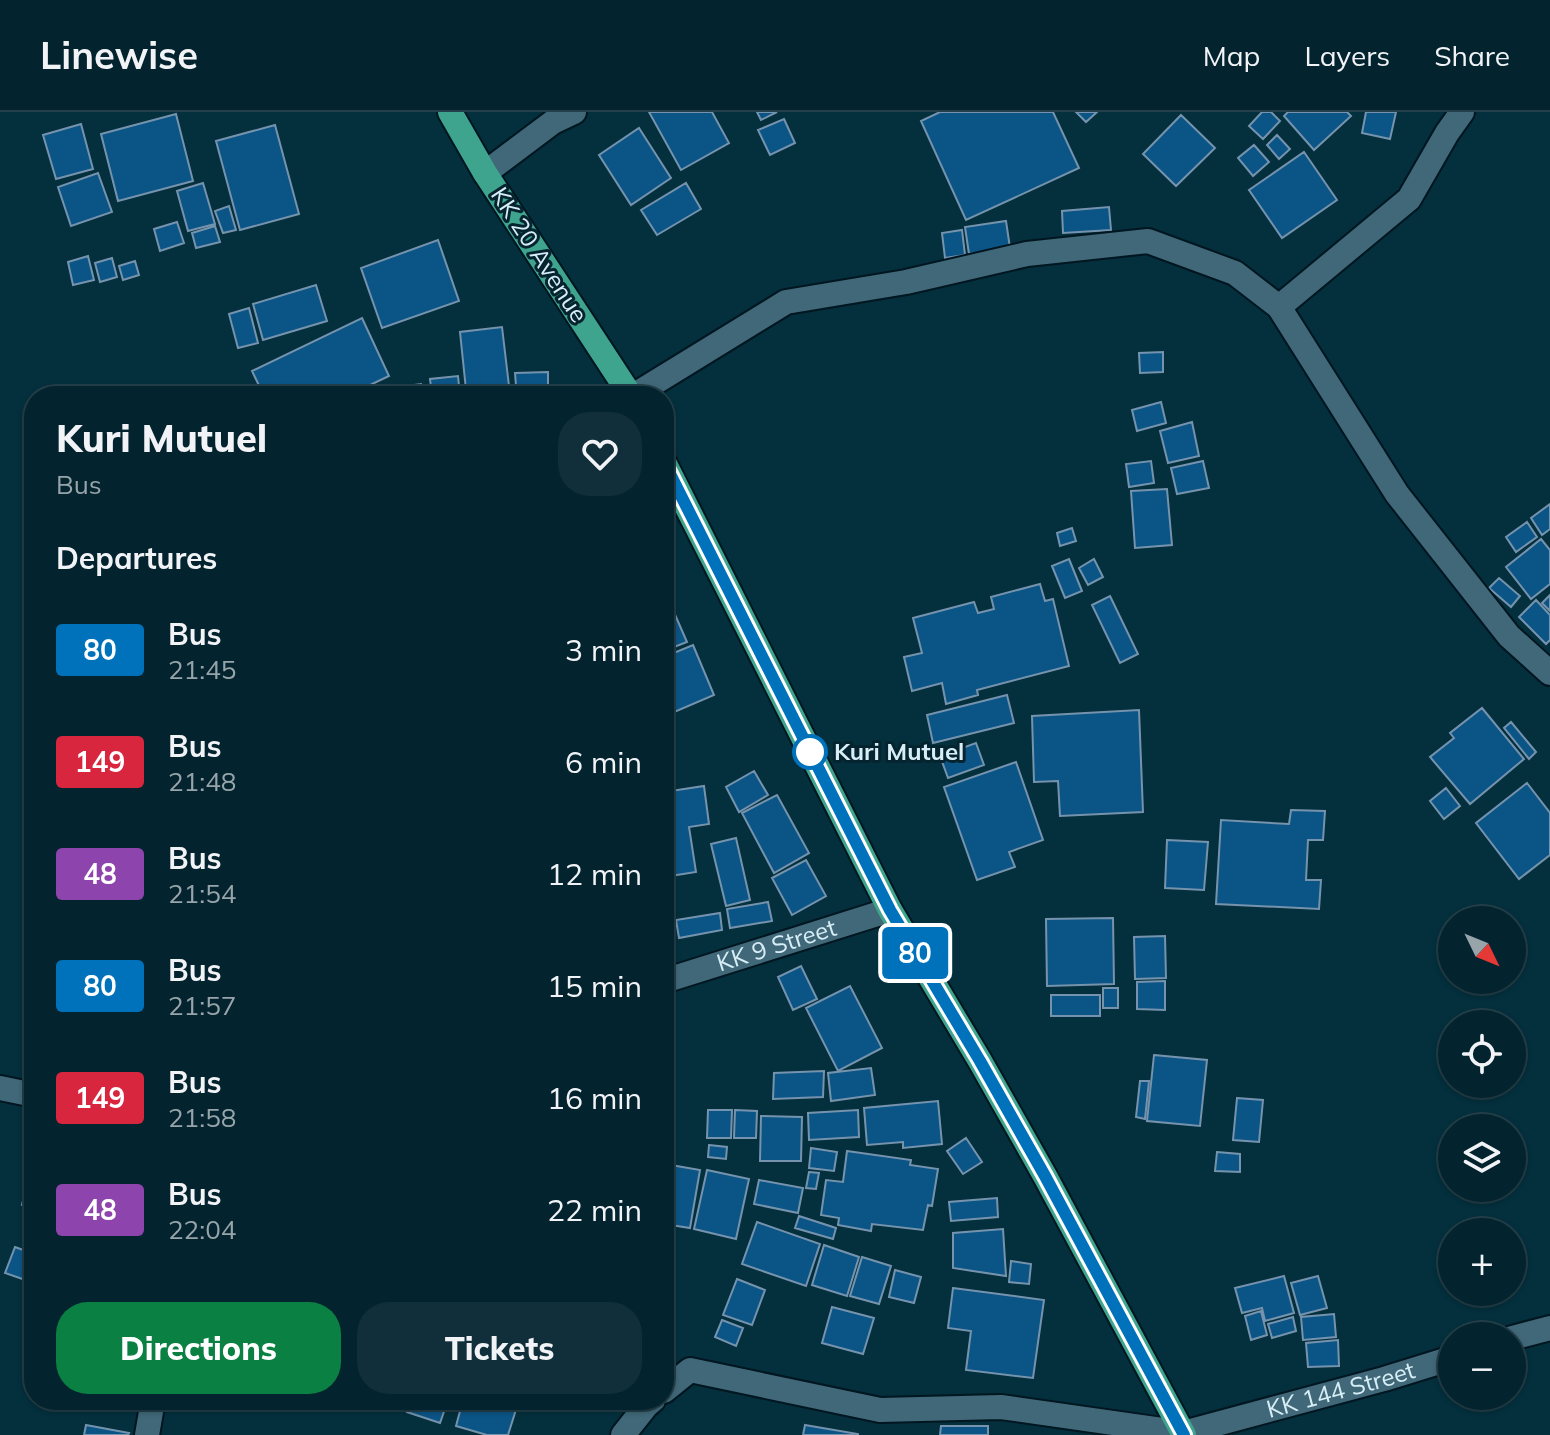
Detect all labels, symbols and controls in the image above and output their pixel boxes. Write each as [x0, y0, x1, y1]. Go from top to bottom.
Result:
text: Linewise [40, 31, 198, 79]
text: Map [1203, 38, 1260, 73]
text: Layers [1304, 38, 1390, 73]
text: Share [1434, 38, 1510, 73]
street label: KK 20 Avenue [485, 181, 595, 328]
button: heart [558, 412, 642, 496]
text: Kuri Mutuel [56, 414, 267, 462]
text: Bus [56, 468, 102, 501]
text: Departures [56, 539, 217, 577]
text: Bus [168, 615, 222, 653]
text: 3 min [565, 631, 642, 669]
text: 80 [83, 632, 117, 667]
text: 21:45 [168, 653, 236, 686]
text: Bus [168, 727, 222, 765]
marker: Kuri Mutuel [793, 735, 827, 769]
place label: Kuri Mutuel [834, 736, 964, 766]
text: 6 min [565, 743, 642, 781]
text: 149 [75, 744, 125, 779]
text: 21:48 [168, 765, 236, 798]
text: Bus [168, 839, 222, 877]
text: 12 min [547, 855, 642, 893]
text: 48 [83, 856, 117, 891]
text: 21:54 [168, 877, 236, 910]
north arrow [1438, 906, 1526, 994]
map controls [1438, 906, 1526, 1410]
street label: KK 9 Street [713, 912, 840, 978]
line badge: 80 [879, 927, 951, 979]
text: 80 [898, 935, 932, 970]
text: Bus [168, 951, 222, 989]
text: 15 min [547, 967, 642, 1005]
text: 80 [83, 968, 117, 1003]
text: 21:57 [168, 989, 236, 1022]
button: locate [1438, 1010, 1526, 1098]
text: Bus [168, 1063, 222, 1101]
text: 16 min [547, 1079, 642, 1117]
text: 149 [75, 1080, 125, 1115]
text: 21:58 [168, 1101, 236, 1134]
button: layers [1438, 1114, 1526, 1202]
text: Bus [168, 1175, 222, 1213]
text: 22 min [547, 1191, 642, 1229]
text: 48 [83, 1192, 117, 1227]
text: 22:04 [168, 1213, 236, 1246]
button: + [1438, 1218, 1526, 1306]
button: Directions [56, 1302, 341, 1394]
button: Tickets [357, 1302, 642, 1394]
button: − [1438, 1322, 1526, 1410]
street label: KK 144 Street [1263, 1354, 1418, 1424]

